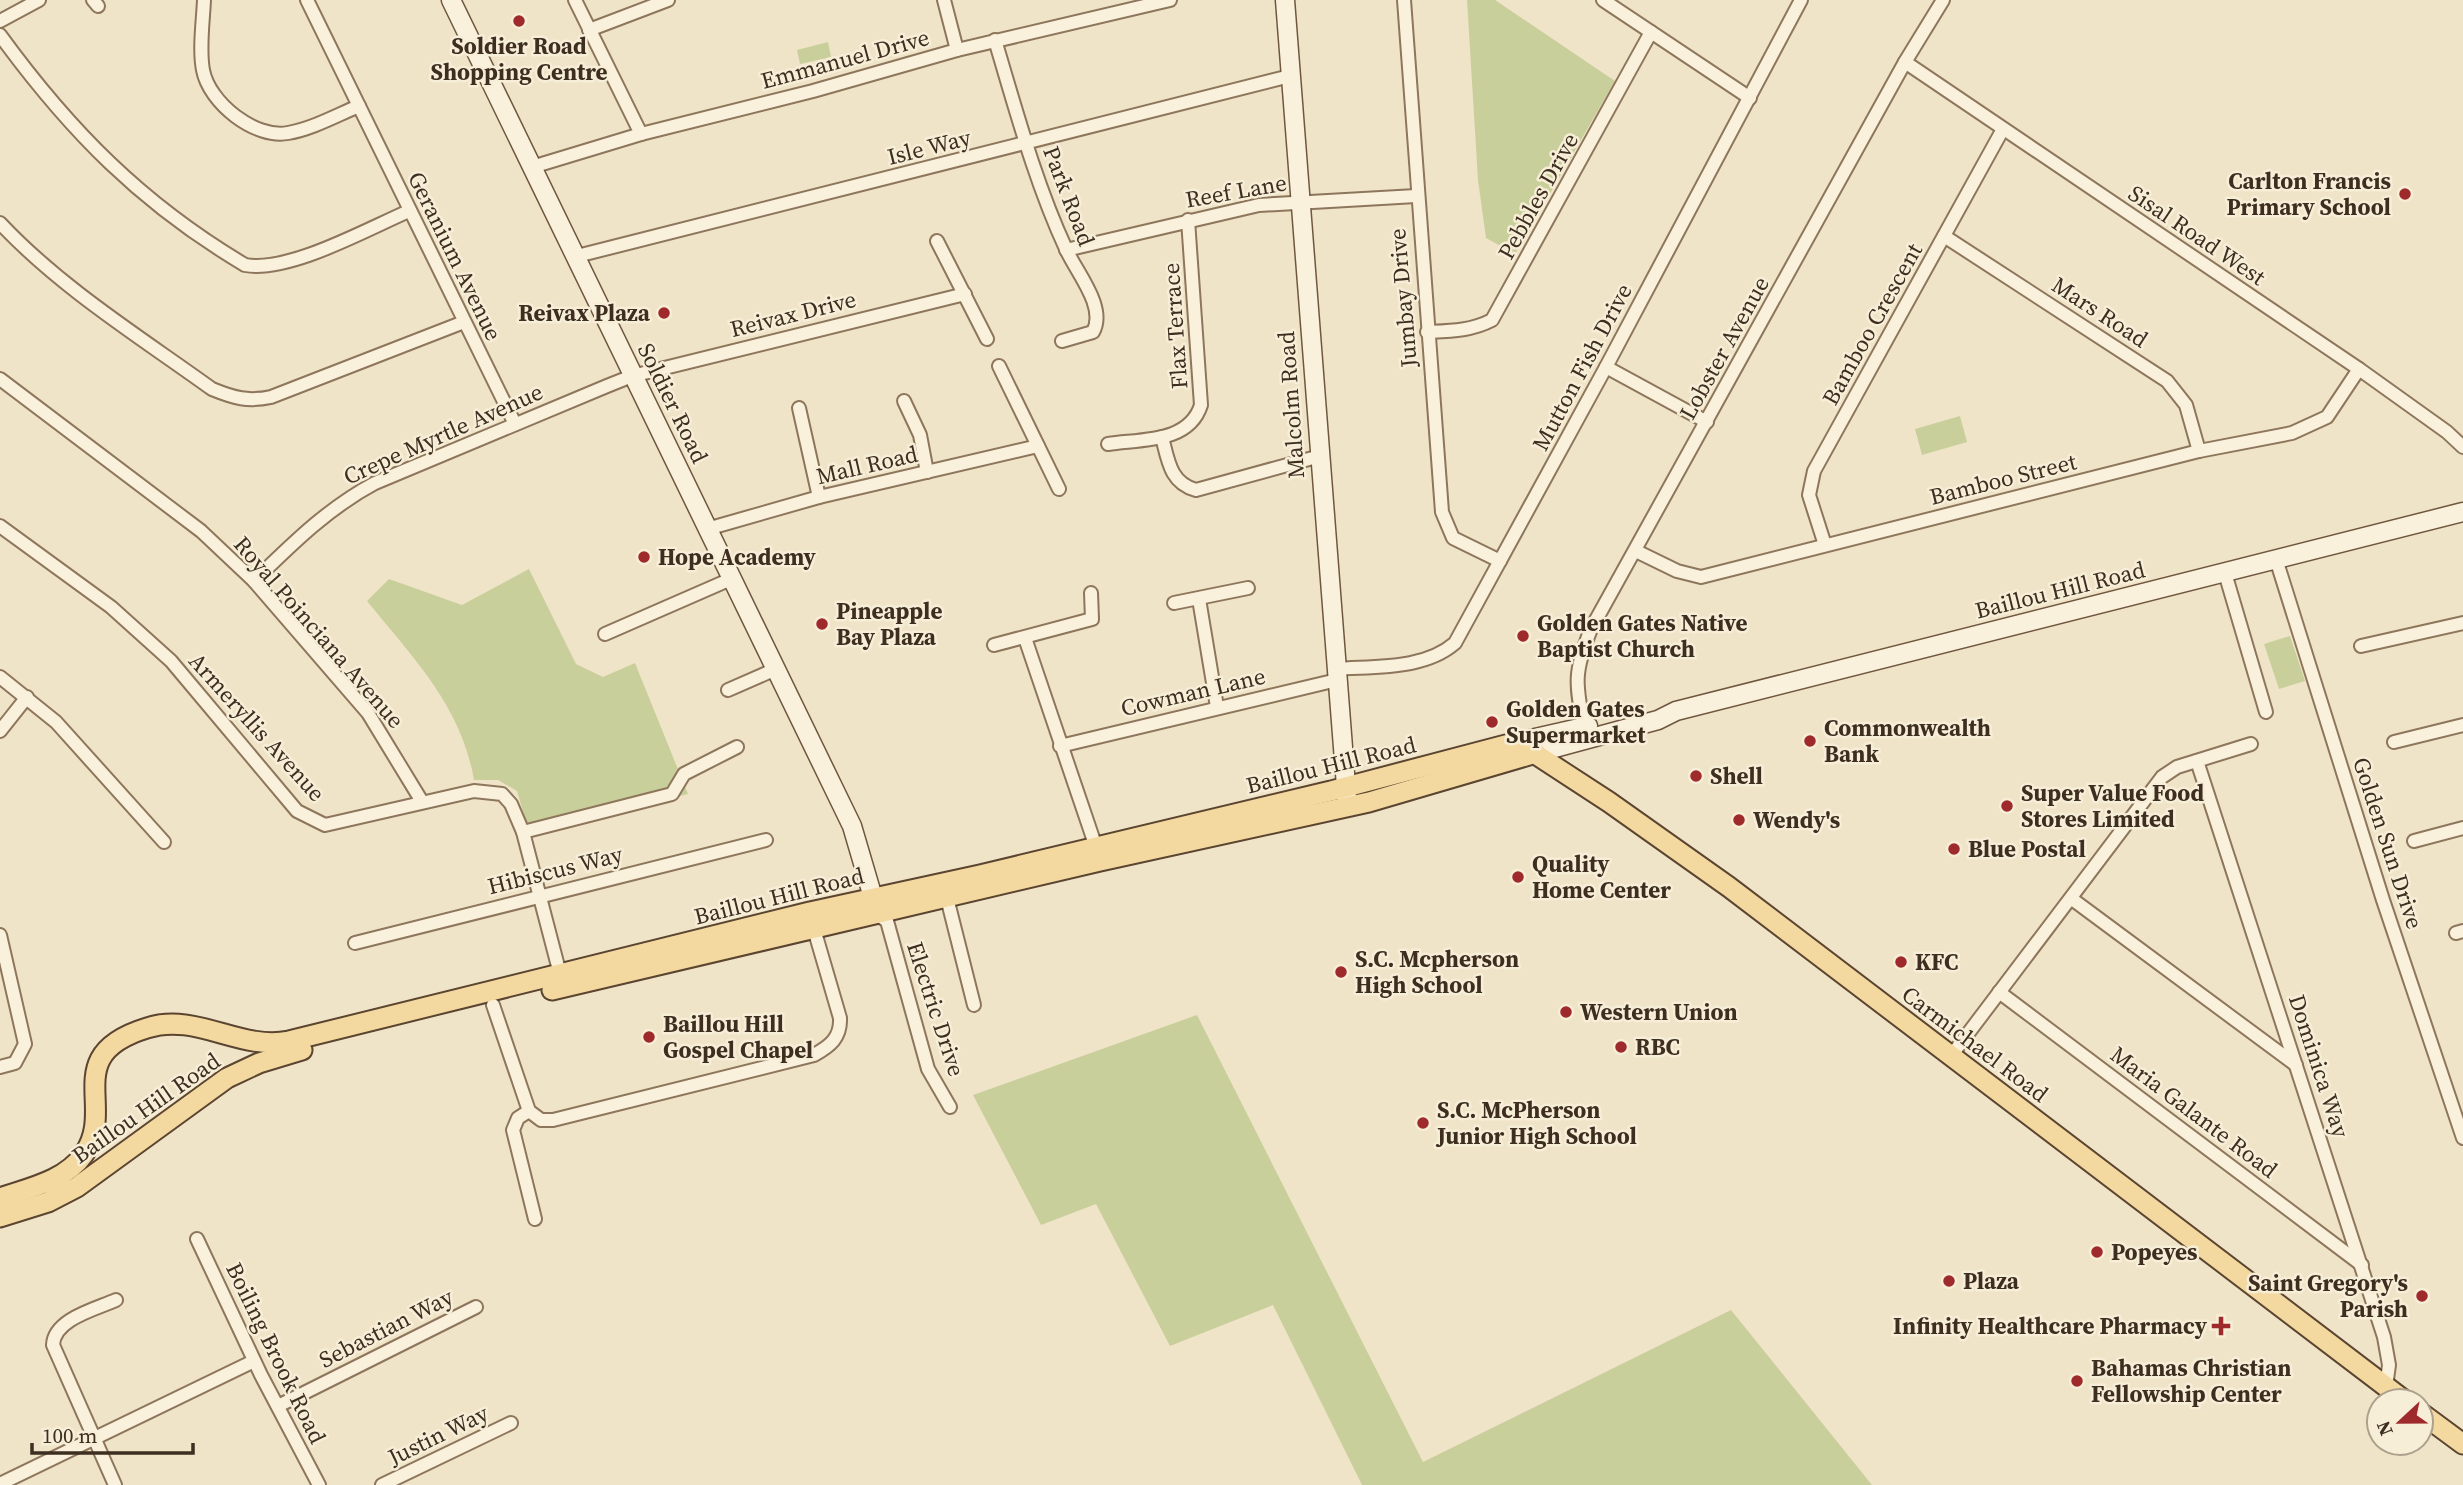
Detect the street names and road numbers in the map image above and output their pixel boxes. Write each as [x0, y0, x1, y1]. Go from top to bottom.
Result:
street label: Emmanuel Drive [757, 21, 933, 97]
street label: Isle Way [884, 121, 974, 173]
street label: Pebbles Drive [1490, 127, 1586, 265]
street label: Park Road [1035, 141, 1103, 251]
street label: Geranium Avenue [400, 166, 510, 346]
street label: Reef Lane [1183, 166, 1289, 216]
street label: Sisal Road West [2122, 177, 2272, 293]
street label: Jumbay Drive [1381, 227, 1425, 370]
street label: Bamboo Crescent [1814, 237, 1930, 411]
street label: Flax Terrace [1155, 262, 1195, 390]
street label: Mars Road [2046, 269, 2154, 355]
street label: Lobster Avenue [1671, 271, 1777, 425]
street label: Mutton Fish Drive [1524, 278, 1640, 456]
street label: Reivax Drive [727, 283, 859, 345]
street label: Malcolm Road [1270, 330, 1312, 480]
street label: Soldier Road [630, 338, 716, 468]
street label: Crepe Myrtle Avenue [338, 376, 548, 492]
street label: Mall Road [813, 438, 921, 492]
street label: Bamboo Street [1926, 445, 2080, 513]
street label: Royal Poinciana Avenue [227, 529, 411, 735]
street label: Baillou Hill Road [1972, 553, 2148, 627]
street label: Armeryllis Avenue [181, 646, 333, 808]
street label: Cowman Lane [1118, 660, 1268, 724]
street label: Baillou Hill Road [1243, 728, 1419, 802]
street label: Golden Sun Drive [2345, 753, 2431, 933]
street label: Hibiscus Way [484, 838, 626, 902]
street label: Baillou Hill Road [691, 859, 867, 933]
street label: Electric Drive [899, 938, 973, 1080]
street label: Carmichael Road [1895, 978, 2055, 1110]
street label: Dominica Way [2281, 990, 2357, 1142]
street label: Maria Galante Road [2104, 1039, 2284, 1185]
street label: Baillou Hill Road [66, 1045, 226, 1171]
street label: Boiling Brook Road [218, 1257, 334, 1449]
street label: Sebastian Way [313, 1280, 459, 1376]
street label: Justin Way [382, 1397, 494, 1473]

